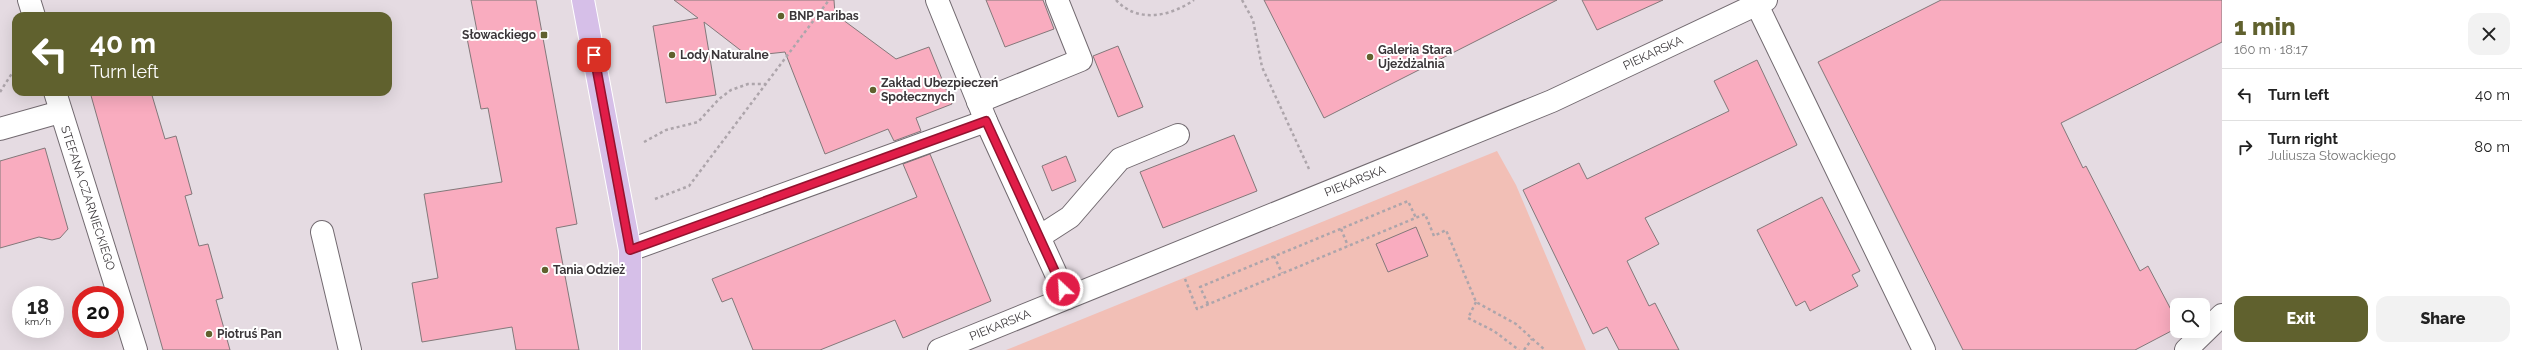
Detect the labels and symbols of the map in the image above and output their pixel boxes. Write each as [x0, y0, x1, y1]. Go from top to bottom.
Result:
place label: BNP Paribas [789, 9, 859, 23]
marker: BNP Paribas [776, 11, 786, 21]
place label: Słowackiego [462, 28, 536, 42]
marker: Słowackiego [539, 30, 549, 40]
street label: PIEKARSKA [1621, 33, 1685, 73]
pin [577, 38, 611, 72]
place label: Galeria Stara Ujeżdżalnia [1378, 43, 1452, 71]
place label: Lody Naturalne [680, 48, 769, 62]
marker: Lody Naturalne [667, 50, 677, 60]
marker: Galeria Stara Ujeżdżalnia [1365, 52, 1375, 62]
place label: Zakład Ubezpieczeń Społecznych [881, 76, 998, 104]
marker: Zakład Ubezpieczeń Społecznych [868, 85, 878, 95]
street label: STEFANA CZARNIECKIEGO [58, 124, 118, 272]
street label: PIEKARSKA [1322, 162, 1388, 200]
place label: Tania Odzież [553, 263, 625, 277]
marker: Tania Odzież [540, 265, 550, 275]
position arrow [1042, 268, 1084, 310]
speed limit sign: 20 [72, 286, 124, 338]
street label: PIEKARSKA [967, 306, 1033, 344]
place label: Piotruś Pan [217, 327, 282, 341]
marker: Piotruś Pan [204, 329, 214, 339]

